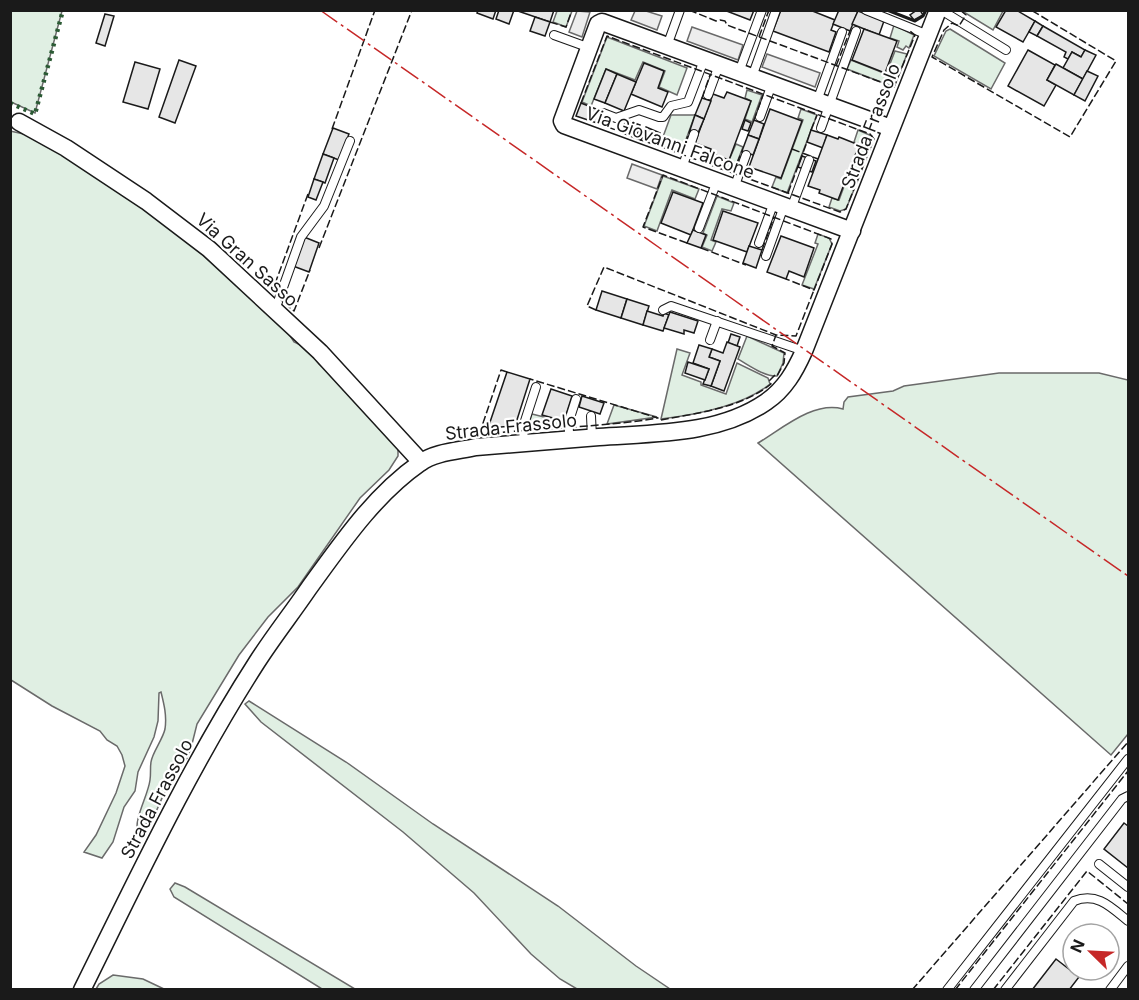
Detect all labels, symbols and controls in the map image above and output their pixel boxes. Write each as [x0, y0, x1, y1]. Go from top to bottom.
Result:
street label: Strada Frassolo [837, 60, 904, 191]
street label: Via Giovanni Falcone [583, 102, 757, 183]
street label: Via Gran Sasso [192, 209, 302, 311]
street label: Strada Frassolo [444, 409, 578, 444]
street label: Strada Frassolo [116, 735, 197, 862]
north arrow [1061, 922, 1121, 982]
text: N [1066, 936, 1089, 956]

